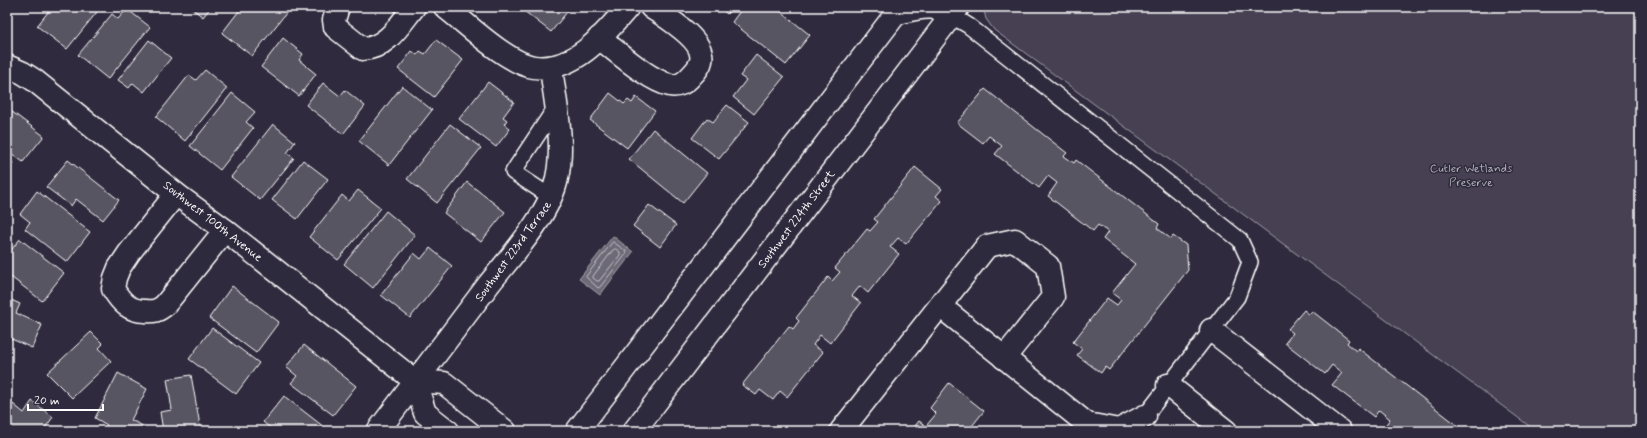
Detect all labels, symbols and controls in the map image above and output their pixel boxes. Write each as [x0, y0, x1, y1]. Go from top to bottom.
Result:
park label: Cutler Wetlands Preserve [1430, 161, 1513, 191]
street label: Southwest 224th Street [755, 167, 839, 272]
street label: Southwest 100th Avenue [159, 178, 266, 266]
street label: Southwest 223rd Terrace [472, 198, 556, 305]
scale bar [28, 386, 103, 412]
text: 20 m [34, 393, 60, 409]

